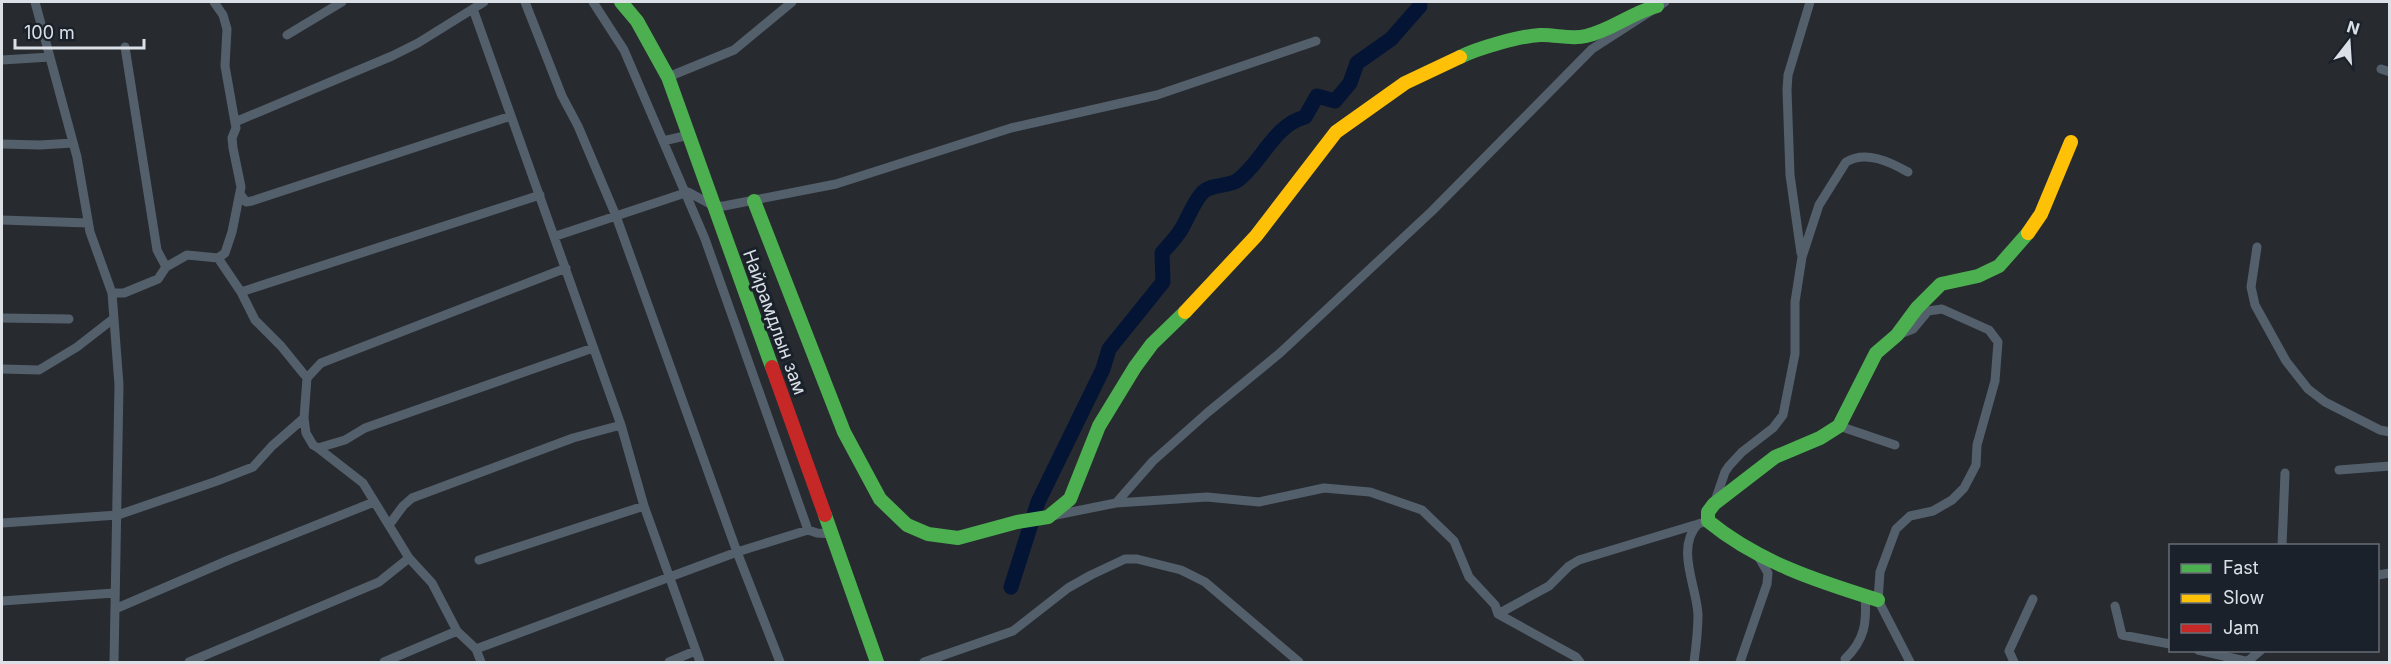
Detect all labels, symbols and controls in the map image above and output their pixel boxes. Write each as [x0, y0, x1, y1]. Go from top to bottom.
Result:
scale bar [15, 12, 144, 50]
north arrow [2319, 12, 2379, 72]
text: N [2345, 16, 2362, 39]
text: 100 m [24, 22, 75, 43]
street label: Найрамдлын зам [739, 247, 811, 397]
legend [2169, 544, 2379, 652]
text: Fast [2223, 557, 2259, 578]
text: Slow [2223, 587, 2264, 608]
text: Jam [2223, 617, 2259, 638]

